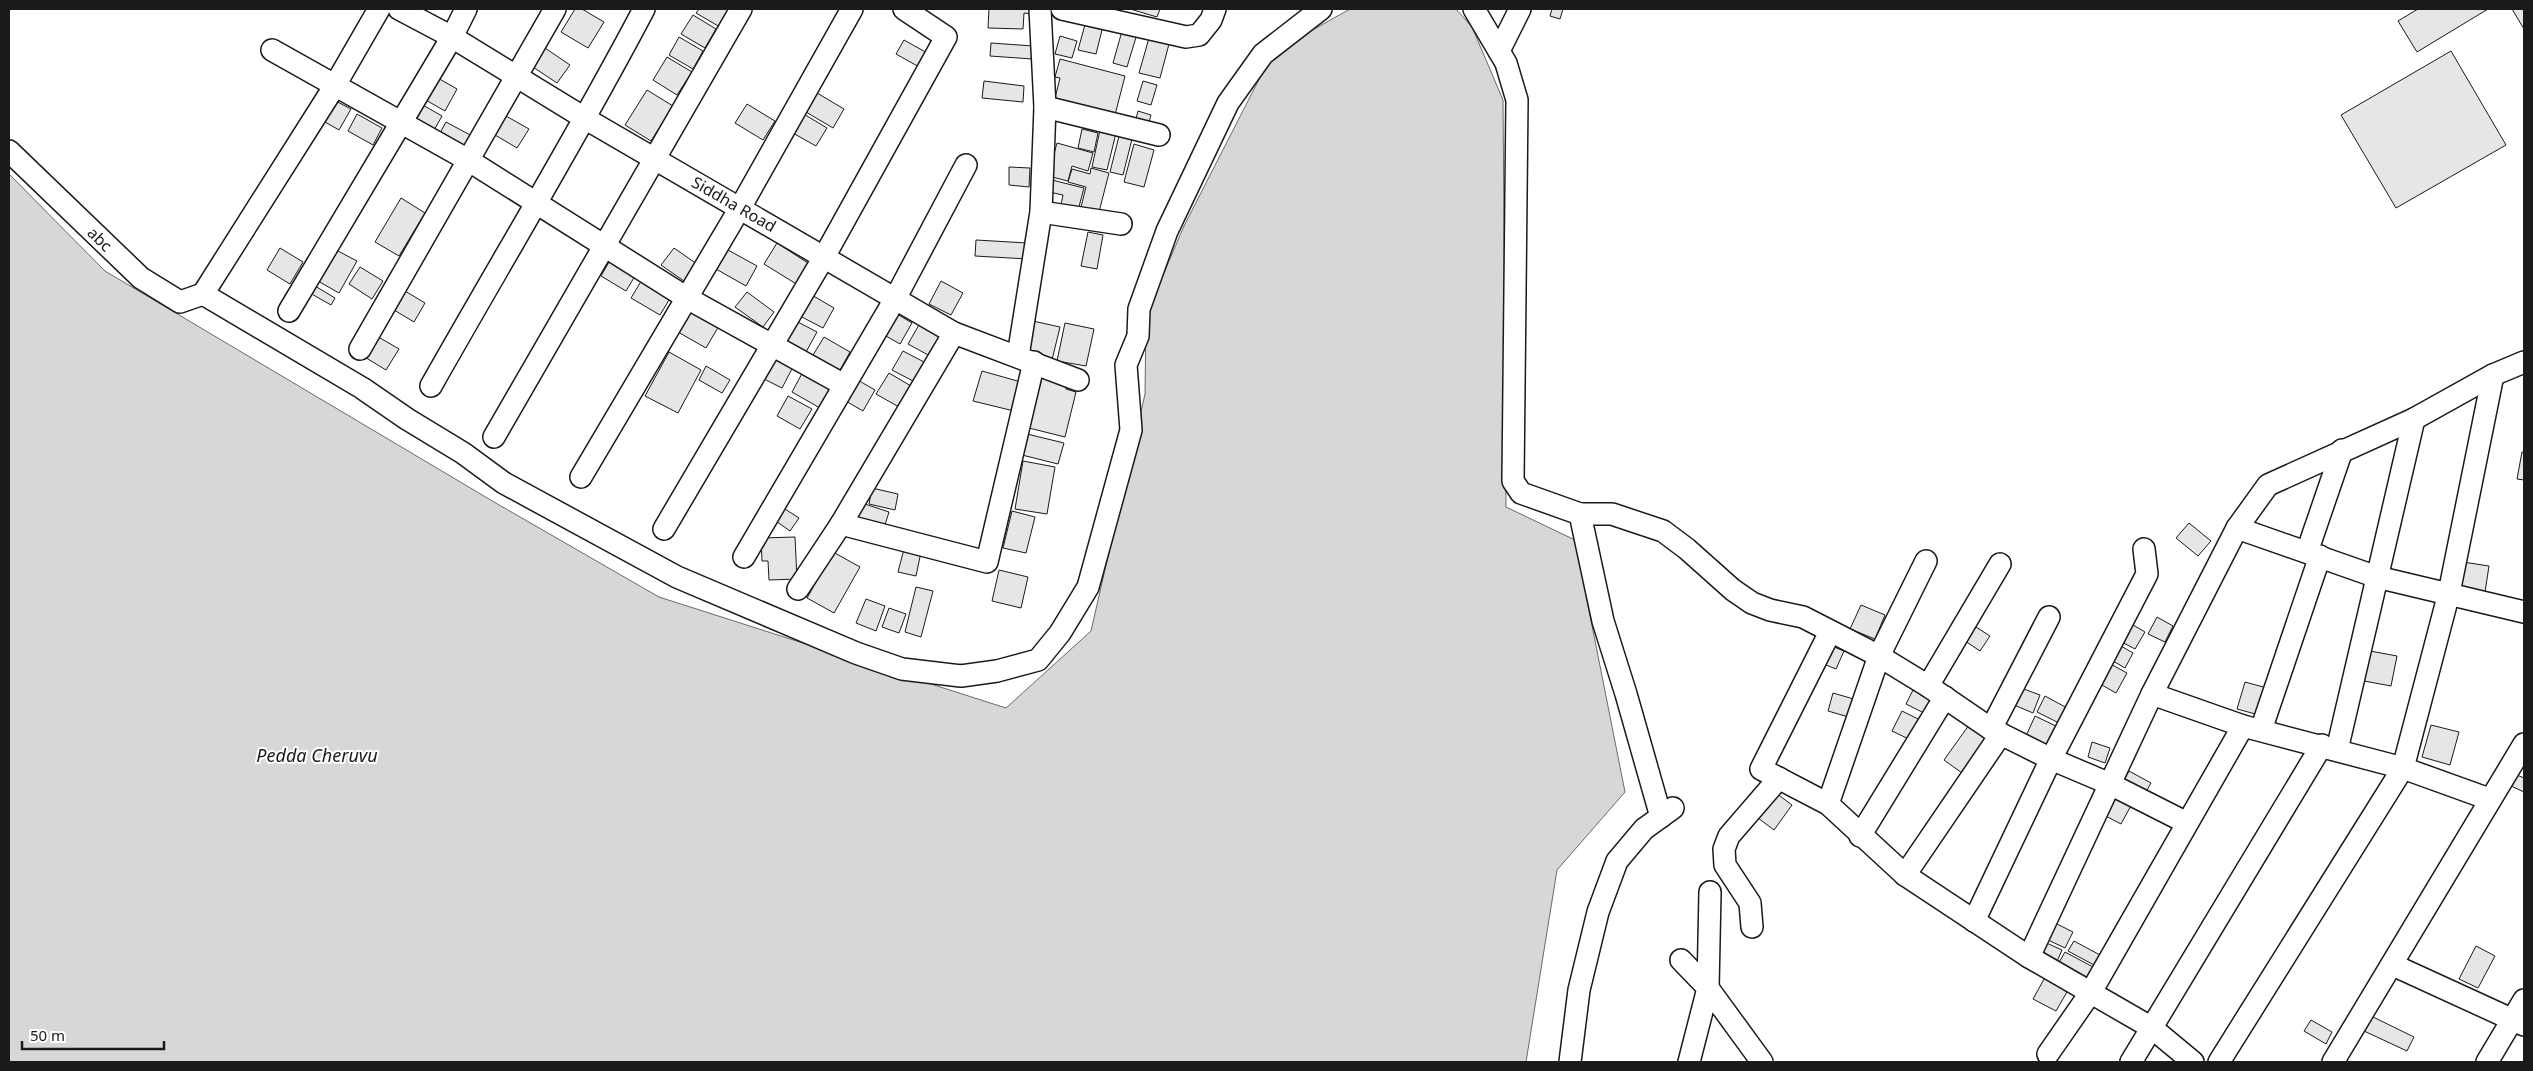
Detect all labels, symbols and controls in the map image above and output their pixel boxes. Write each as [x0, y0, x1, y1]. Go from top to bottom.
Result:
street label: Siddha Road [688, 171, 780, 237]
street label: abc [83, 222, 117, 256]
water label: Pedda Cheruvu [256, 743, 378, 767]
scale bar [22, 1018, 165, 1050]
text: 50 m [30, 1025, 65, 1045]

